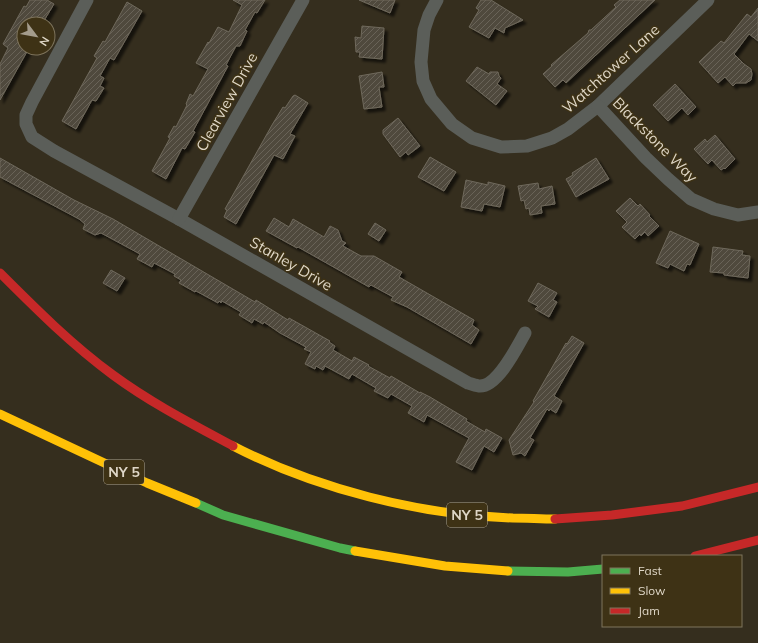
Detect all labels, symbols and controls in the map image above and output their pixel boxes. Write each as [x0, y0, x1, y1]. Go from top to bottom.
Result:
north arrow [16, 16, 56, 56]
street label: Watchtower Lane [558, 20, 663, 117]
text: N [36, 34, 53, 49]
street label: Clearview Drive [192, 49, 261, 154]
street label: Blackstone Way [609, 93, 702, 186]
street label: Stanley Drive [247, 232, 336, 295]
road number: NY 5 [104, 460, 144, 484]
road number: NY 5 [447, 503, 487, 527]
legend [602, 555, 742, 627]
text: Fast [638, 563, 662, 578]
text: Slow [638, 583, 666, 598]
text: Jam [638, 603, 660, 618]

